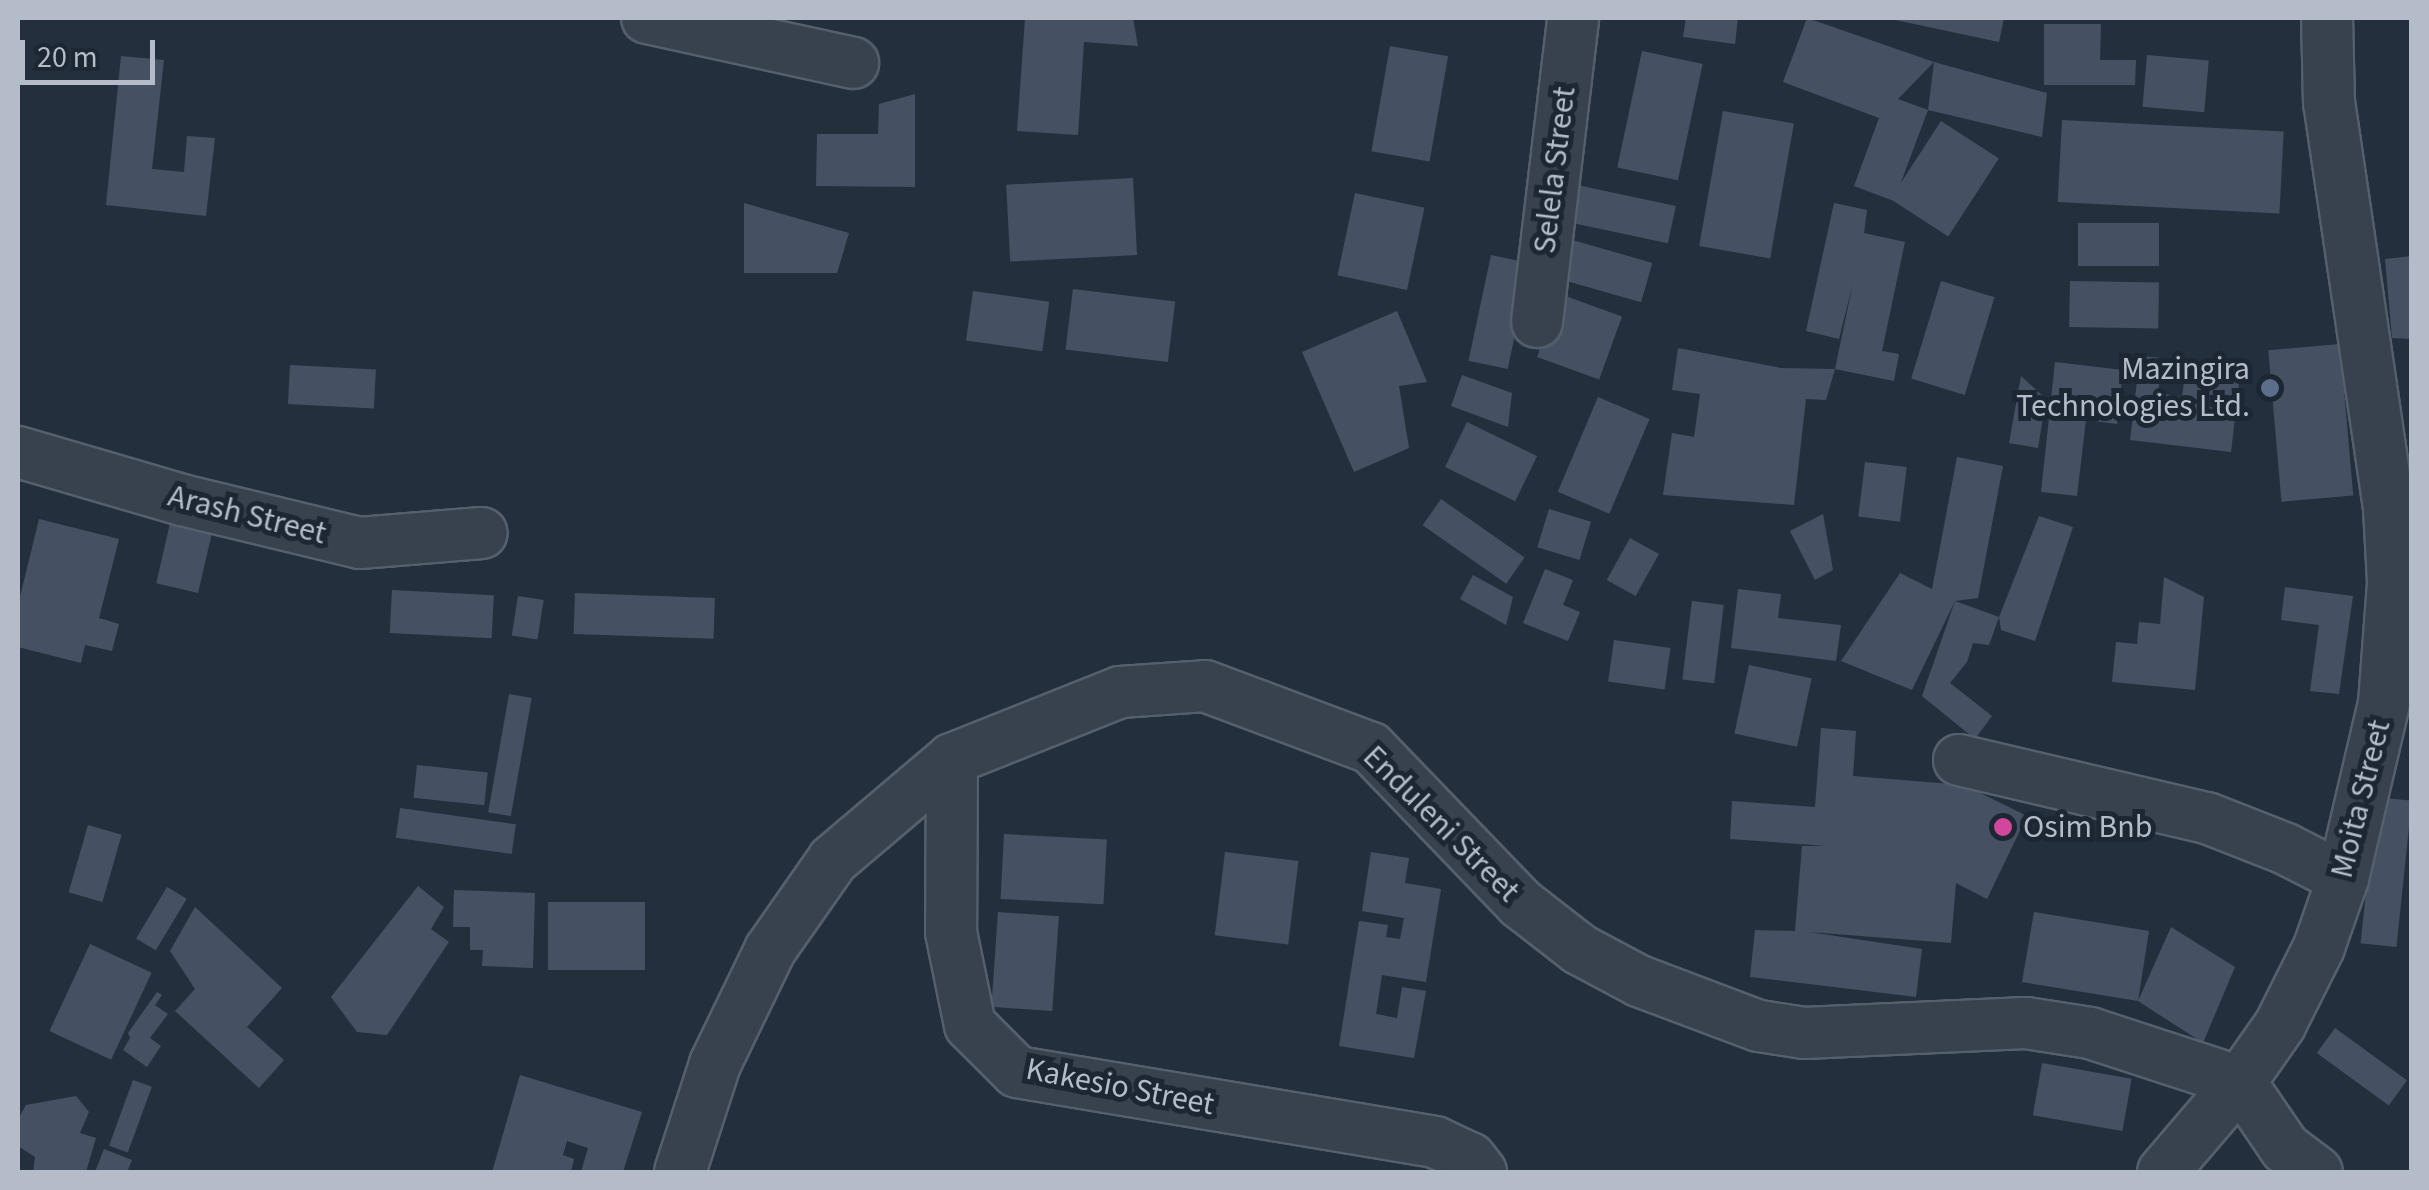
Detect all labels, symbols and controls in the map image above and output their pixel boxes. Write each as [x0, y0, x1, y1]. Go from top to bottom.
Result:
scale bar [25, 20, 160, 82]
text: 20 m [37, 36, 98, 79]
street label: Selela Street [1526, 84, 1584, 256]
place label: Mazingira Technologies Ltd. [2016, 351, 2250, 426]
marker: Mazingira Technologies Ltd. [2259, 377, 2281, 399]
street label: Arash Street [164, 477, 330, 553]
street label: Moita Street [2323, 716, 2399, 882]
street label: Enduleni Street [1355, 738, 1527, 910]
place label: Osim Bnb [2023, 808, 2152, 846]
marker: Osim Bnb [1992, 816, 2014, 838]
street label: Kakesio Street [1023, 1050, 1217, 1124]

